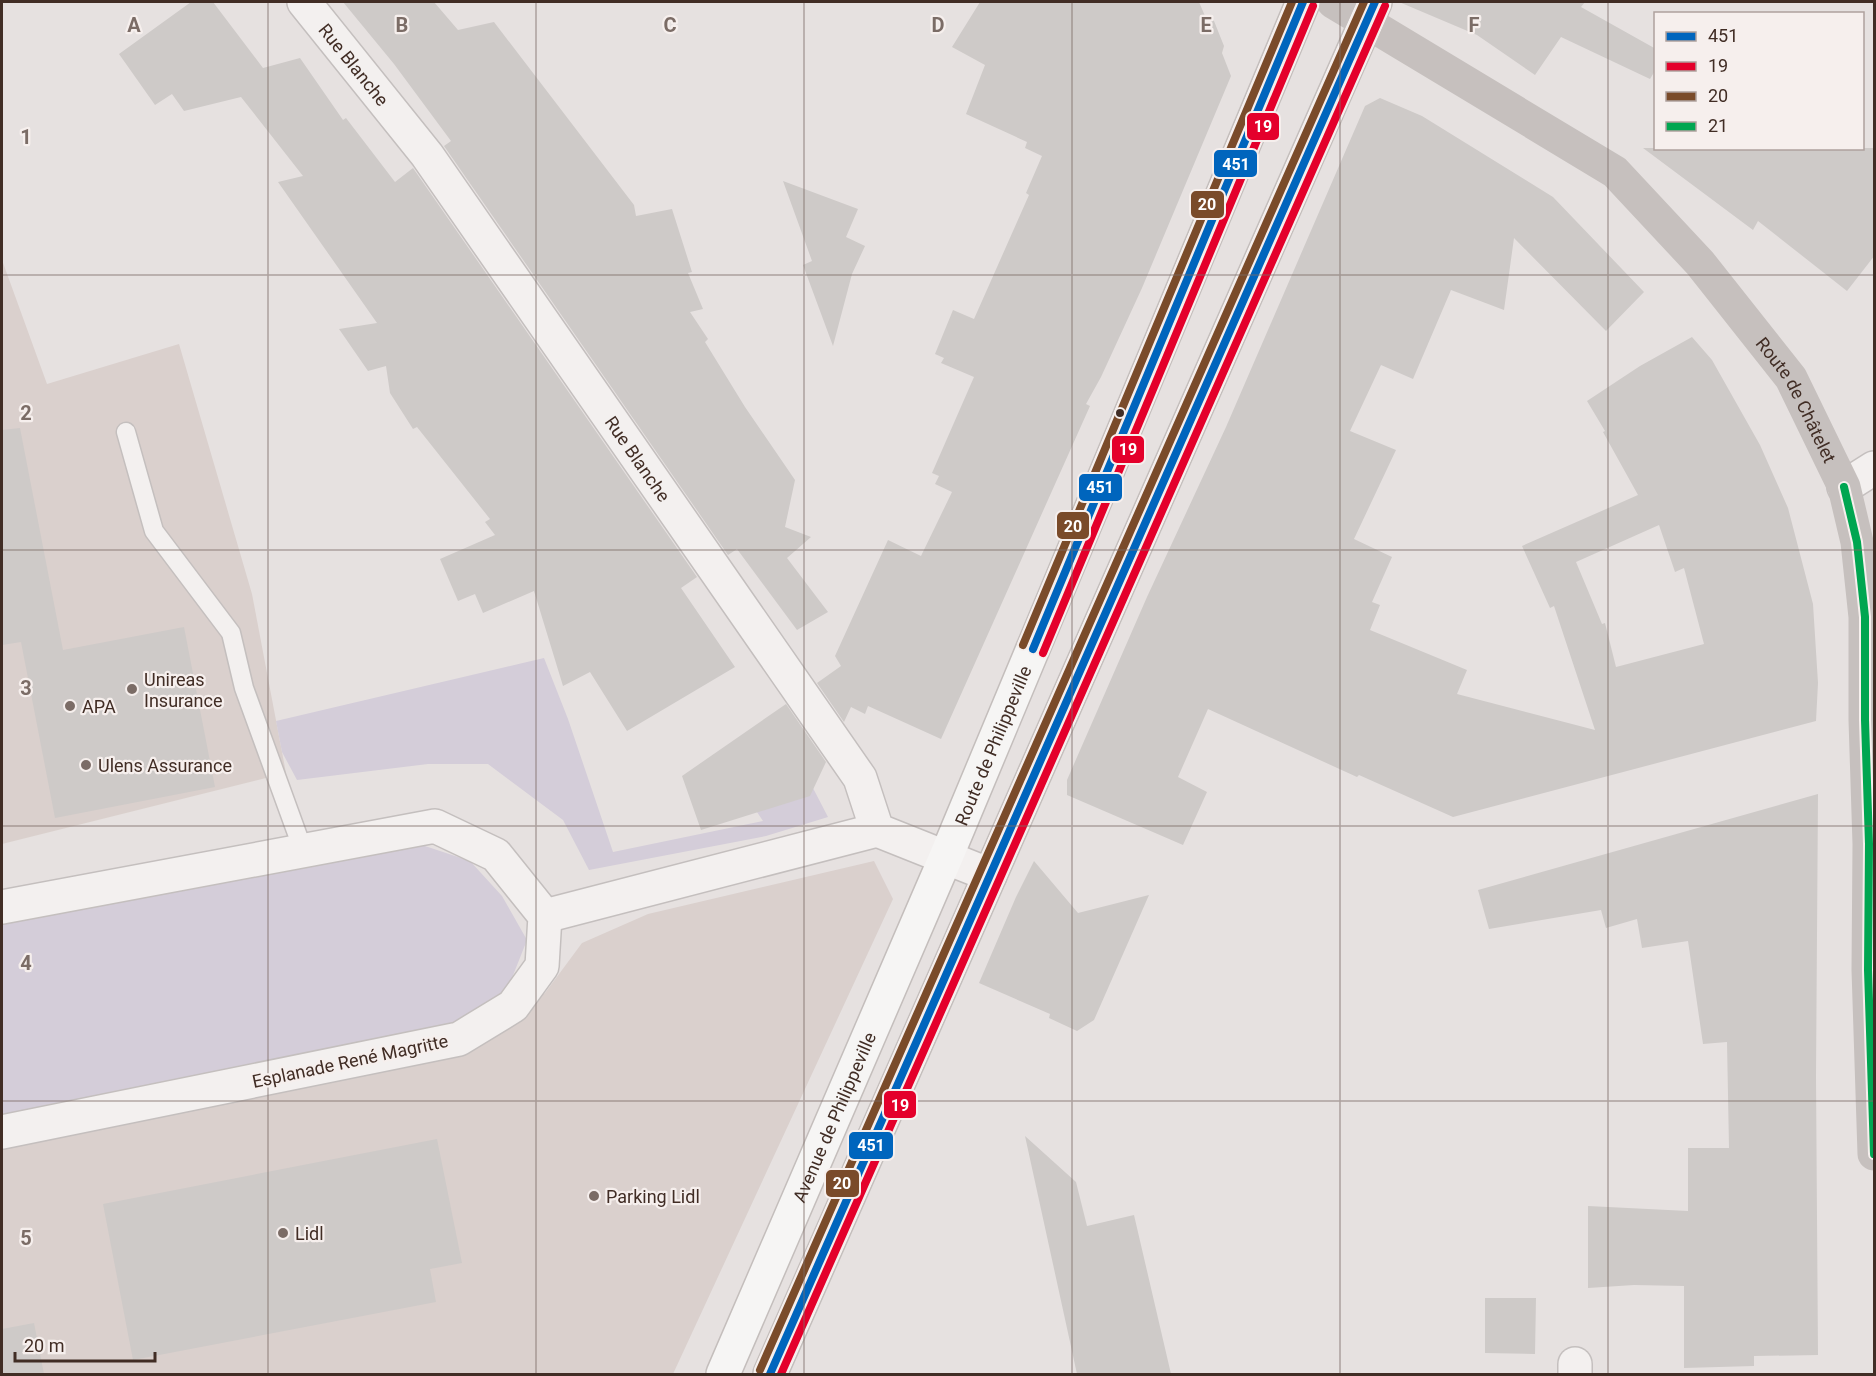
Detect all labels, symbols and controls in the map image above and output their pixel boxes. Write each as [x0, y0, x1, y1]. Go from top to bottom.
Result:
legend [1654, 12, 1864, 150]
text: A [127, 13, 141, 37]
text: B [396, 13, 408, 37]
text: C [663, 13, 677, 37]
text: D [932, 13, 945, 37]
text: E [1200, 13, 1212, 37]
text: F [1469, 13, 1480, 37]
street label: Rue Blanche [315, 19, 393, 110]
text: 451 [1708, 25, 1738, 46]
text: 19 [1708, 55, 1728, 76]
text: 20 [1708, 85, 1728, 106]
line badge: 19 [1246, 112, 1280, 141]
text: 21 [1708, 115, 1728, 136]
text: 19 [1254, 117, 1272, 136]
text: 1 [20, 125, 32, 149]
line badge: 451 [1213, 149, 1258, 178]
text: 451 [1222, 155, 1250, 174]
line badge: 20 [1190, 190, 1225, 219]
text: 20 [1198, 195, 1216, 214]
street label: Route de Châtelet [1752, 333, 1841, 466]
text: 2 [20, 401, 32, 425]
unlabelled marker [1114, 407, 1126, 419]
street label: Rue Blanche [601, 412, 675, 505]
line badge: 19 [1111, 435, 1145, 464]
text: 19 [1119, 440, 1137, 459]
line badge: 451 [1078, 473, 1123, 502]
text: 451 [1086, 478, 1114, 497]
line badge: 20 [1056, 511, 1090, 540]
text: 20 [1064, 517, 1082, 536]
street label: Route de Philippeville [950, 662, 1035, 828]
place label: Unireas Insurance [144, 669, 223, 711]
text: 3 [20, 676, 32, 700]
marker: Unireas Insurance [125, 682, 139, 696]
place label: APA [82, 696, 116, 717]
marker: APA [63, 699, 77, 713]
place label: Ulens Assurance [98, 755, 232, 776]
marker: Ulens Assurance [79, 758, 93, 772]
text: 4 [20, 951, 32, 975]
street label: Avenue de Philippeville [788, 1029, 880, 1205]
street label: Esplanade René Magritte [250, 1030, 450, 1092]
line badge: 19 [883, 1090, 917, 1119]
text: 19 [891, 1096, 909, 1115]
line badge: 451 [848, 1131, 894, 1160]
text: 451 [857, 1136, 885, 1155]
line badge: 20 [825, 1169, 860, 1198]
text: 20 [833, 1174, 851, 1193]
place label: Parking Lidl [606, 1186, 700, 1207]
marker: Parking Lidl [587, 1189, 601, 1203]
place label: Lidl [295, 1223, 324, 1244]
text: 5 [20, 1226, 32, 1250]
marker: Lidl [276, 1226, 290, 1240]
scale bar [15, 1325, 154, 1363]
text: 20 m [24, 1335, 64, 1356]

